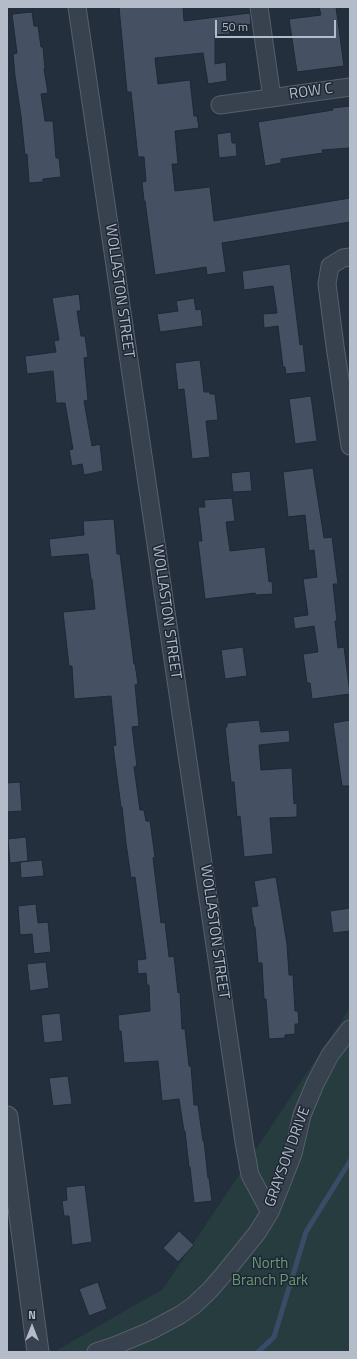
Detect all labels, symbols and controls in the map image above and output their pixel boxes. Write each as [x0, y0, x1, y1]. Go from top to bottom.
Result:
scale bar [217, 12, 338, 38]
text: 50 m [222, 17, 248, 36]
street label: ROW C [288, 80, 334, 104]
street label: WOLLASTON STREET [101, 223, 137, 359]
street label: WOLLASTON STREET [148, 544, 184, 680]
street label: WOLLASTON STREET [196, 864, 232, 1000]
street label: GRAYSON DRIVE [262, 1104, 314, 1210]
park label: North Branch Park [232, 1255, 308, 1290]
north arrow [12, 1307, 52, 1347]
text: N [28, 1307, 36, 1323]

